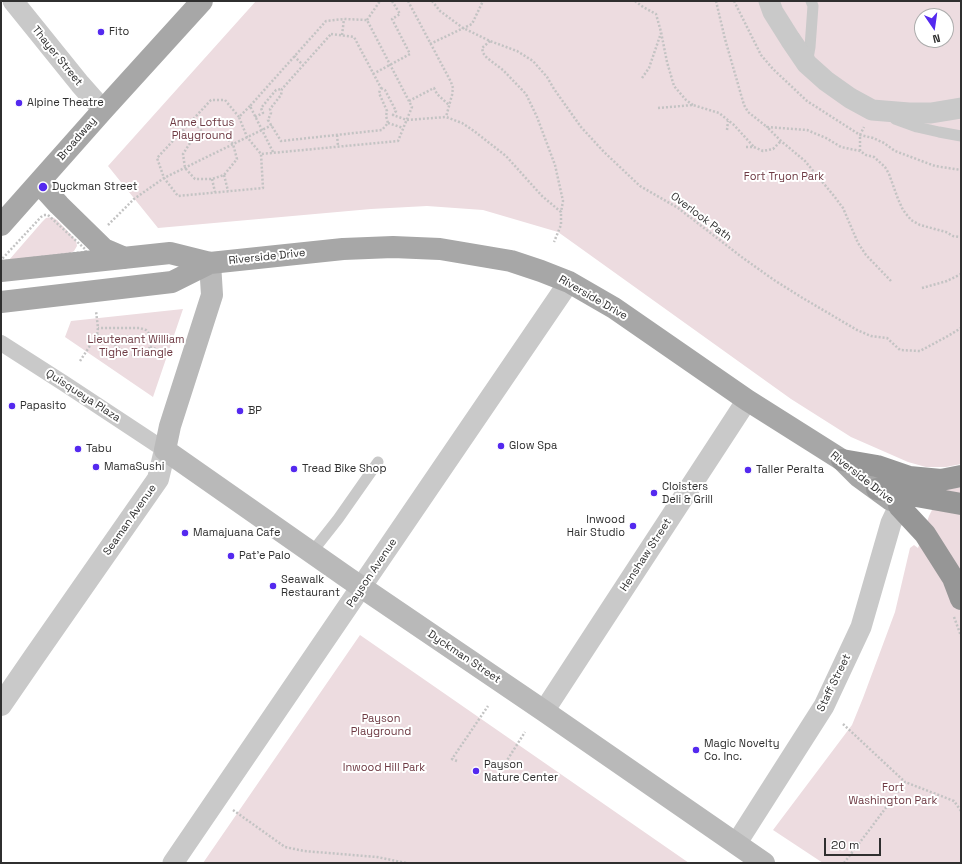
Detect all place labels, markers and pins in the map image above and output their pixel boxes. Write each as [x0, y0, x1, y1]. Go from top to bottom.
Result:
place label: Fito [109, 25, 129, 39]
marker: Fito [96, 27, 106, 37]
place label: Alpine Theatre [27, 96, 104, 110]
marker: Alpine Theatre [14, 98, 24, 108]
place label: Dyckman Street [52, 180, 137, 194]
marker: Dyckman Street [37, 181, 49, 193]
place label: Papasito [20, 399, 66, 413]
marker: Papasito [7, 401, 17, 411]
place label: BP [248, 404, 262, 418]
marker: BP [235, 406, 245, 416]
place label: Glow Spa [509, 439, 557, 453]
marker: Glow Spa [496, 441, 506, 451]
place label: Tabu [86, 442, 112, 456]
marker: Tabu [73, 444, 83, 454]
place label: MamaSushi [104, 460, 164, 474]
marker: MamaSushi [91, 462, 101, 472]
place label: Tread Bike Shop [302, 462, 386, 476]
place label: Taller Peralta [756, 463, 824, 477]
marker: Tread Bike Shop [289, 464, 299, 474]
marker: Taller Peralta [743, 465, 753, 475]
place label: Cloisters Deli & Grill [662, 480, 713, 506]
marker: Cloisters Deli & Grill [649, 488, 659, 498]
place label: Inwood Hair Studio [567, 513, 625, 539]
marker: Inwood Hair Studio [628, 521, 638, 531]
place label: Mamajuana Cafe [193, 526, 280, 540]
marker: Mamajuana Cafe [180, 528, 190, 538]
place label: Pat'e Palo [239, 549, 291, 563]
marker: Pat'e Palo [226, 551, 236, 561]
place label: Seawalk Restaurant [281, 573, 340, 599]
marker: Seawalk Restaurant [268, 581, 278, 591]
place label: Magic Novelty Co. Inc. [704, 737, 779, 763]
marker: Magic Novelty Co. Inc. [691, 745, 701, 755]
place label: Payson Nature Center [484, 758, 558, 784]
marker: Payson Nature Center [471, 766, 481, 776]

